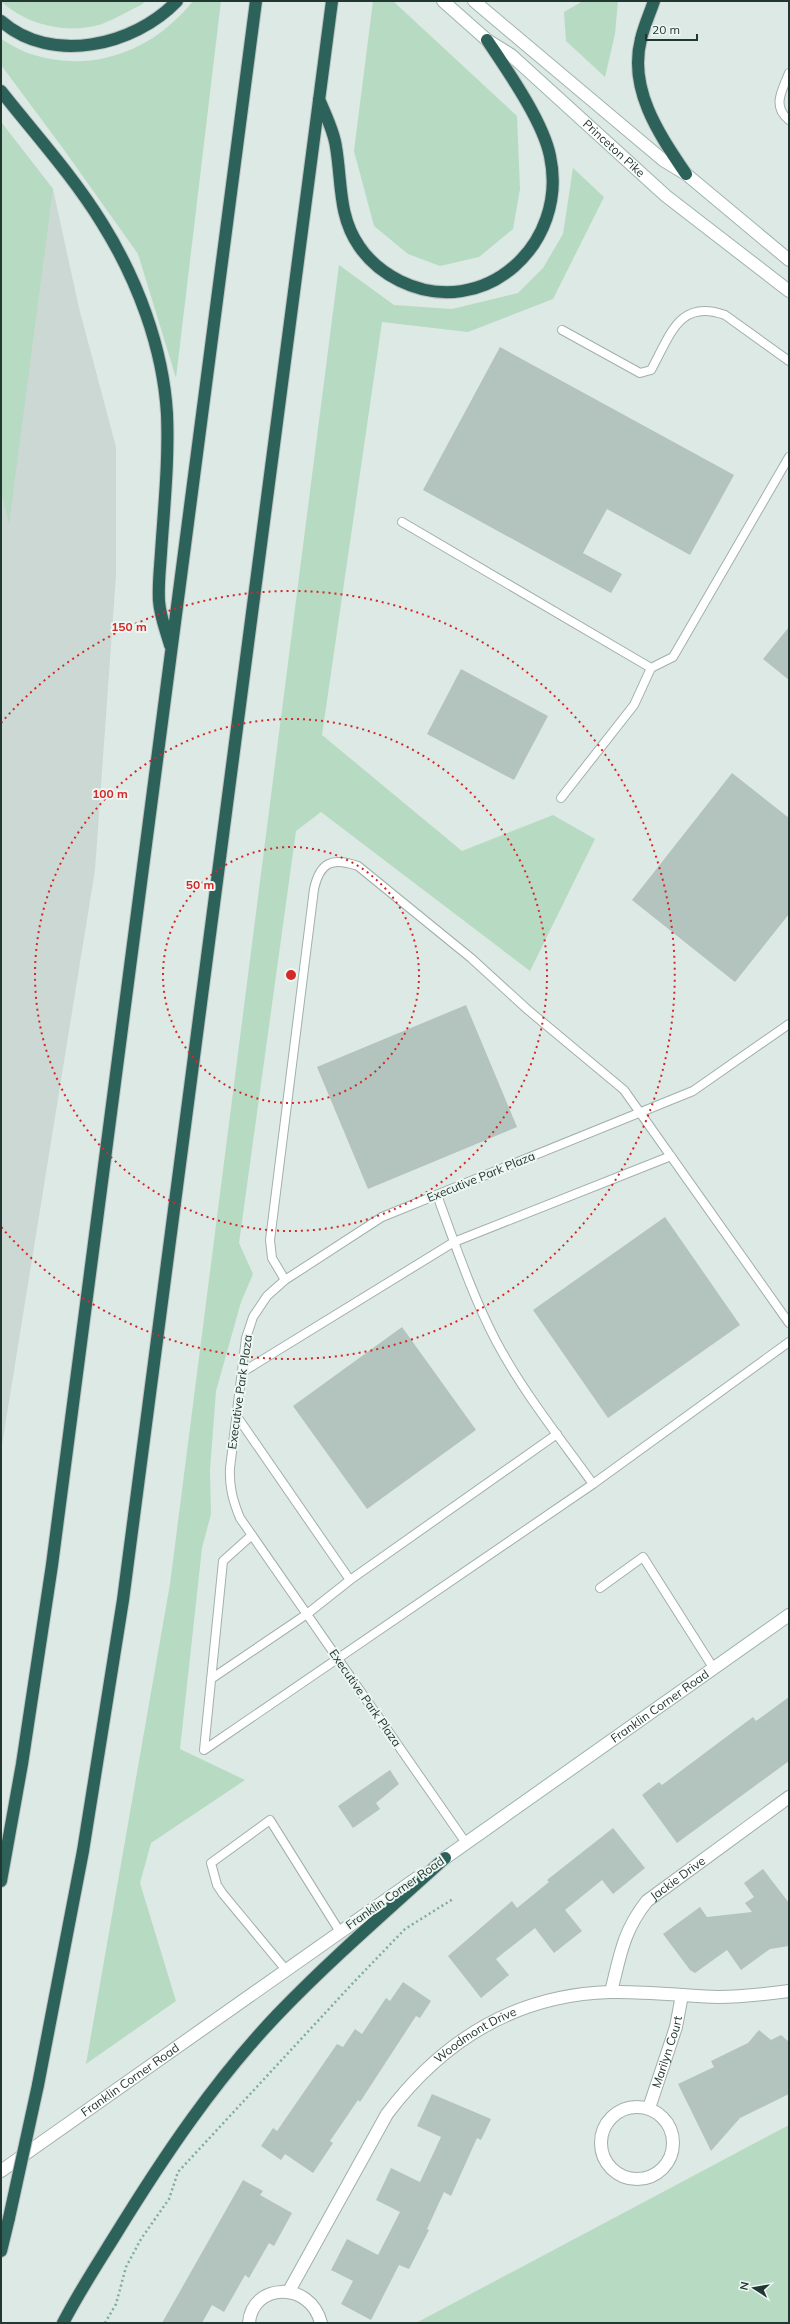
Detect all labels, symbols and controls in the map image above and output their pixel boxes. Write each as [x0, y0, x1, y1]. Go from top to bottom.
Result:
scale bar [646, 16, 697, 42]
text: 20 m [652, 22, 680, 37]
street label: Princeton Pike [580, 116, 648, 180]
text: 150 m [111, 619, 147, 634]
text: 100 m [92, 786, 128, 801]
text: 50 m [186, 877, 214, 892]
centre of rings [284, 968, 298, 982]
street label: Executive Park Plaza [425, 1148, 537, 1205]
street label: Executive Park Plaza [224, 1334, 255, 1450]
street label: Executive Park Plaza [326, 1646, 405, 1749]
street label: Franklin Corner Road [607, 1666, 712, 1746]
street label: Franklin Corner Road [343, 1853, 447, 1932]
street label: Jackie Drive [647, 1853, 708, 1903]
street label: Woodmont Drive [431, 2004, 518, 2066]
street label: Marilyn Court [648, 2015, 685, 2090]
street label: Franklin Corner Road [78, 2040, 182, 2119]
north arrow [734, 2268, 774, 2308]
text: N [737, 2280, 752, 2291]

